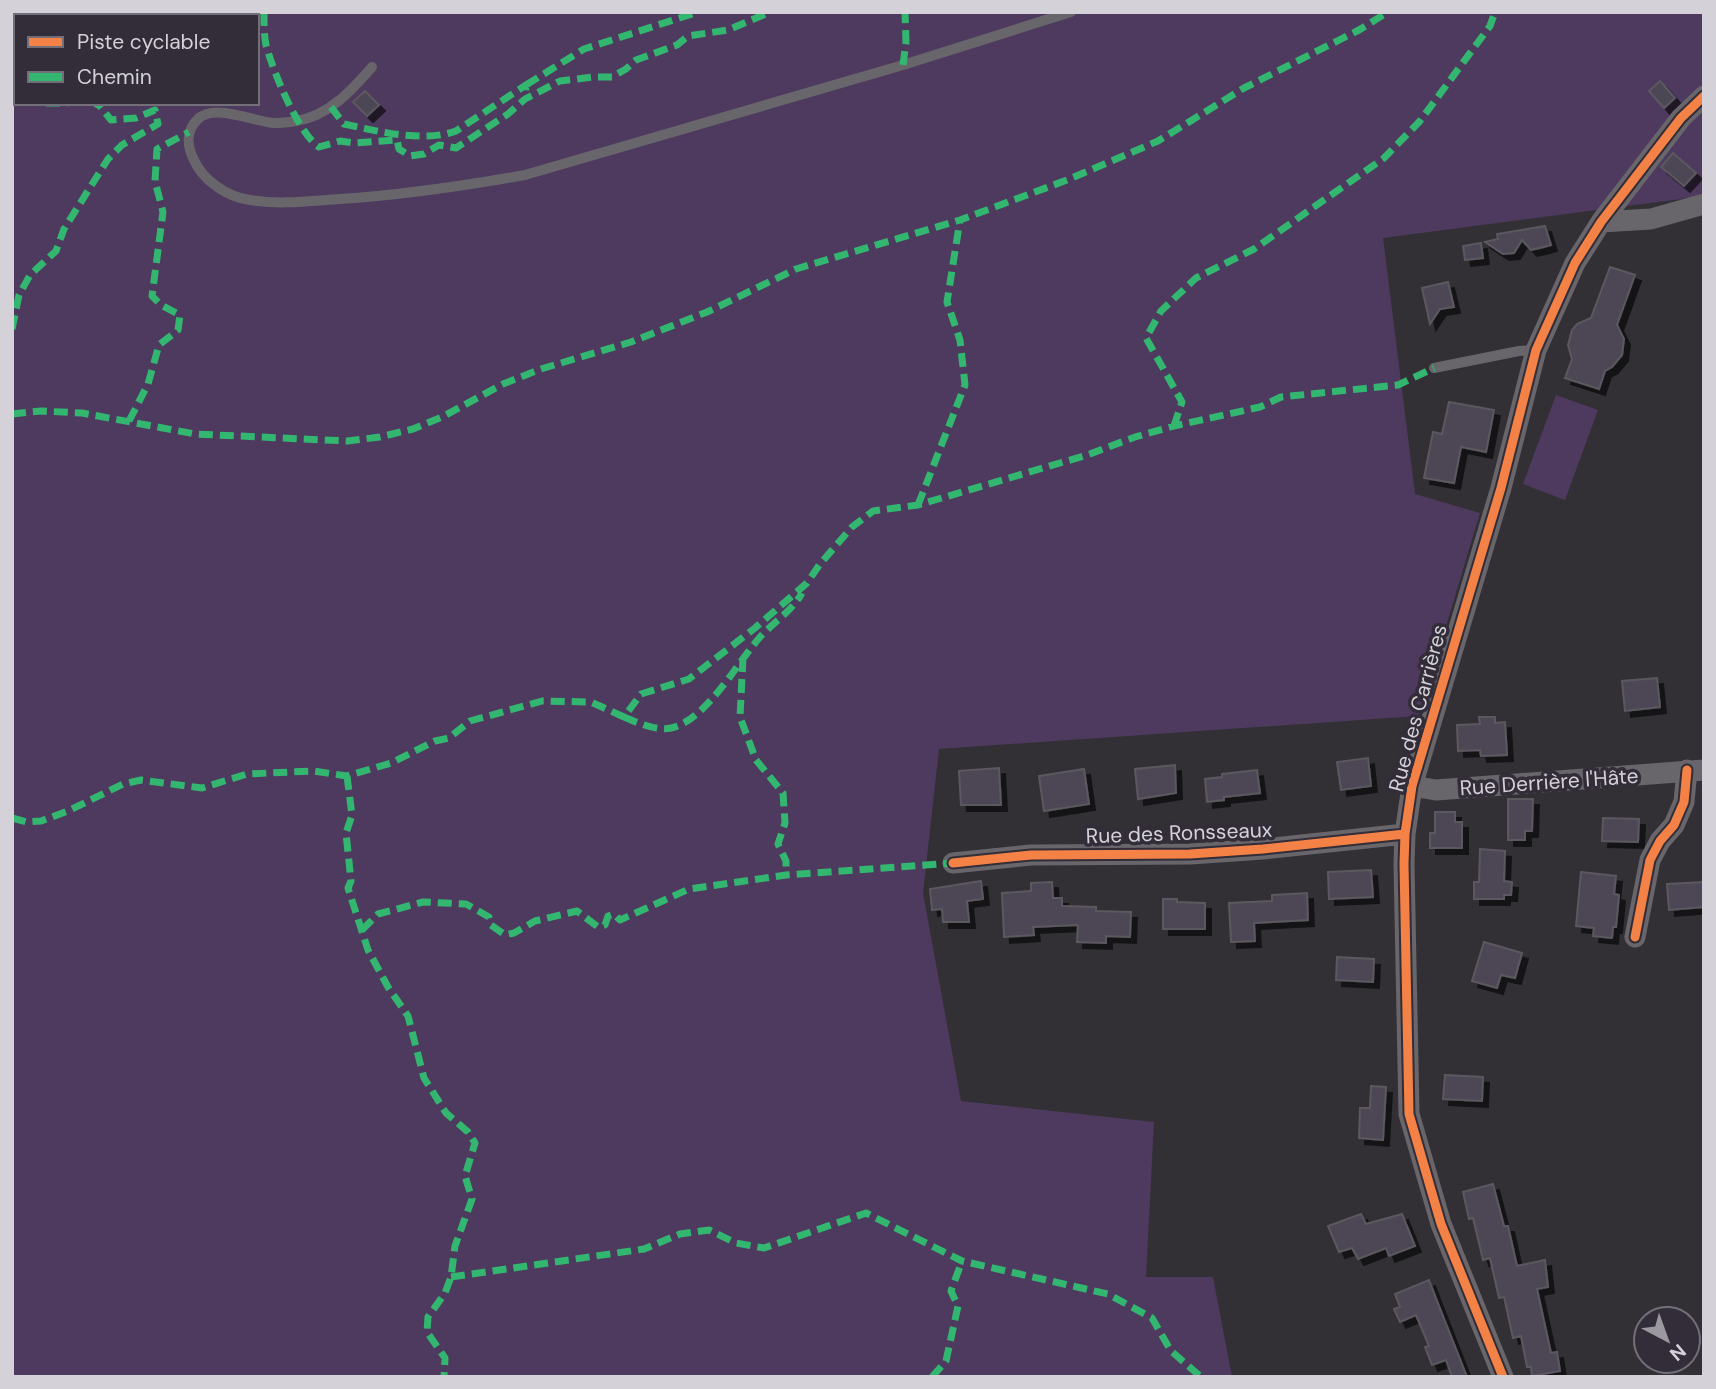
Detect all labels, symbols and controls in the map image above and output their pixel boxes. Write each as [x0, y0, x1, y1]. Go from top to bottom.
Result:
legend [14, 14, 259, 105]
text: Piste cyclable [77, 28, 210, 56]
text: Chemin [77, 63, 152, 91]
street label: Rue des Carrières [1382, 621, 1454, 795]
street label: Rue Derrière l'Hâte [1459, 762, 1639, 802]
street label: Rue des Ronsseaux [1085, 816, 1273, 850]
north arrow [1632, 1305, 1702, 1375]
text: N [1664, 1338, 1691, 1366]

